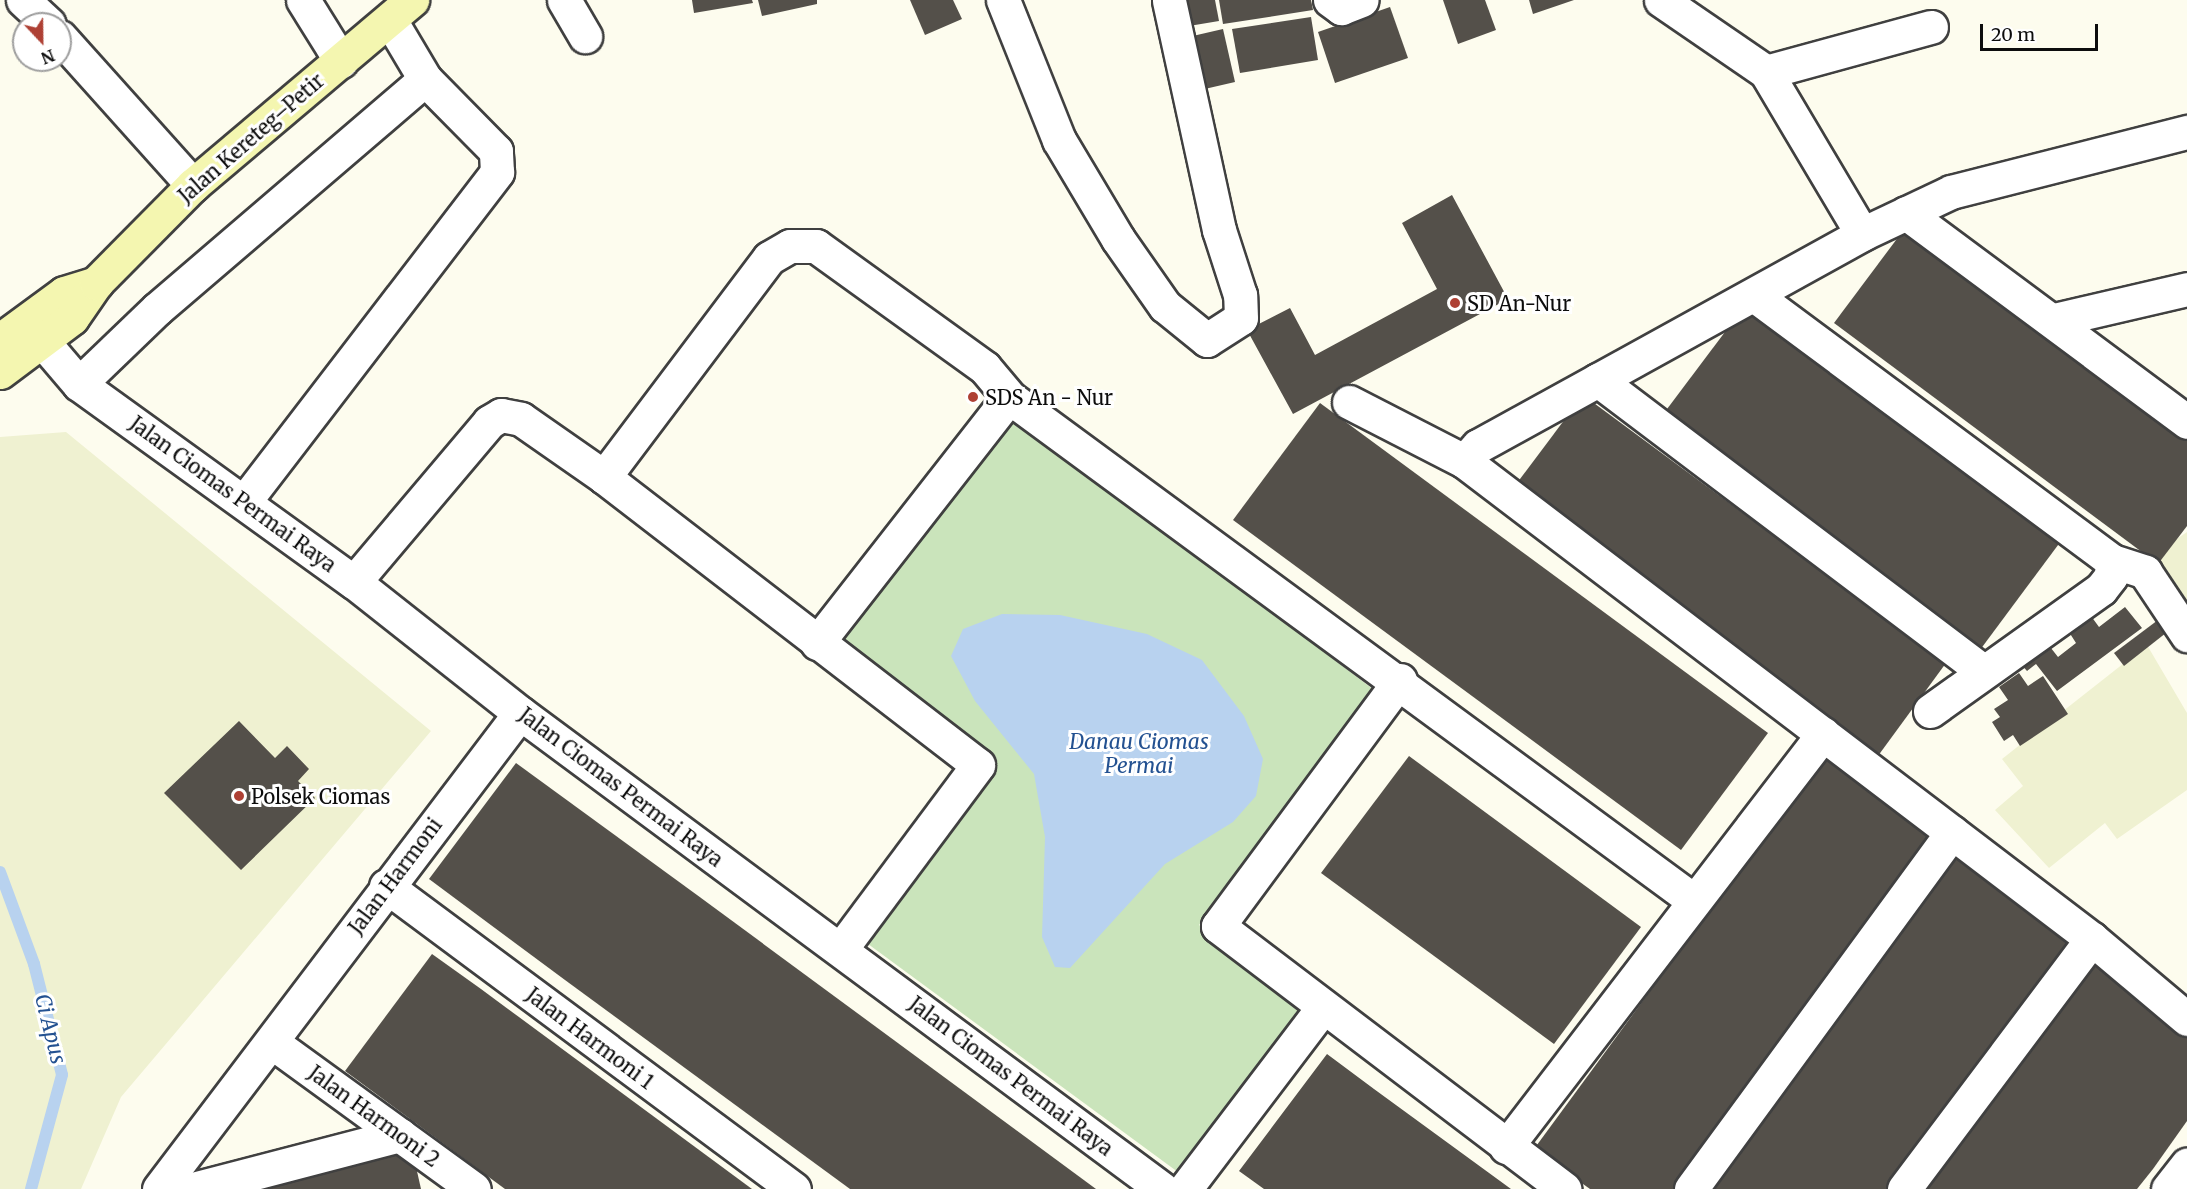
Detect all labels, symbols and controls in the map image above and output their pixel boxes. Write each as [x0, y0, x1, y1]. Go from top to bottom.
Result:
north arrow [12, 12, 72, 72]
scale bar [1983, 12, 2102, 50]
text: 20 m [1991, 23, 2035, 46]
text: N [38, 45, 58, 68]
street label: Jalan Kereteg–Petir [173, 68, 329, 208]
place label: SD An-Nur [1467, 291, 1571, 315]
marker: SD An-Nur [1448, 296, 1462, 310]
place label: SDS An - Nur [985, 385, 1113, 409]
marker: SDS An - Nur [966, 390, 980, 404]
street label: Jalan Ciomas Permai Raya [125, 411, 341, 577]
street label: Jalan Ciomas Permai Raya [514, 702, 728, 872]
water label: Danau Ciomas Permai [1069, 729, 1209, 779]
place label: Polsek Ciomas [251, 784, 390, 808]
marker: Polsek Ciomas [232, 789, 246, 803]
street label: Jalan Harmoni [343, 813, 447, 939]
street label: Jalan Harmoni 1 [522, 982, 658, 1094]
water label: Ci Apus [29, 991, 71, 1067]
street label: Jalan Ciomas Permai Raya [904, 991, 1118, 1161]
street label: Jalan Harmoni 2 [304, 1060, 444, 1172]

